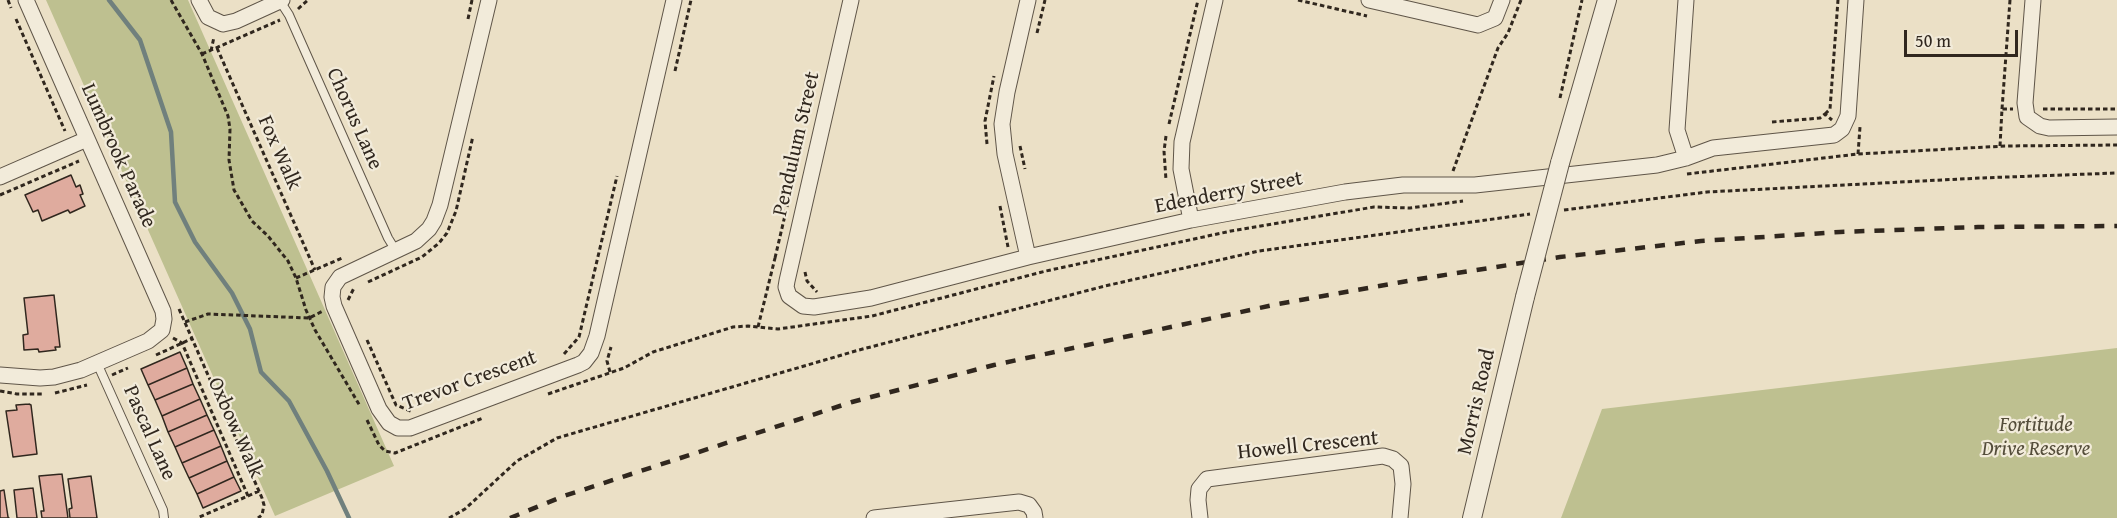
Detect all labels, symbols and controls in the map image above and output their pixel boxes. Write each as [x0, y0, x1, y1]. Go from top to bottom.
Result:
scale bar [1907, 18, 2021, 56]
text: 50 m [1915, 27, 1951, 54]
street label: Chorus Lane [320, 64, 388, 174]
street label: Pendulum Street [768, 69, 826, 219]
street label: Lumbrook Parade [75, 80, 161, 232]
street label: Fox Walk [252, 112, 306, 194]
street label: Edenderry Street [1153, 166, 1305, 220]
street label: Trevor Crescent [400, 345, 540, 417]
street label: Morris Road [1453, 347, 1501, 457]
street label: Oxbow Walk [202, 374, 268, 482]
street label: Pascal Lane [117, 382, 181, 484]
park label: Fortitude Drive Reserve [1982, 413, 2090, 463]
street label: Howell Crescent [1236, 426, 1380, 466]

